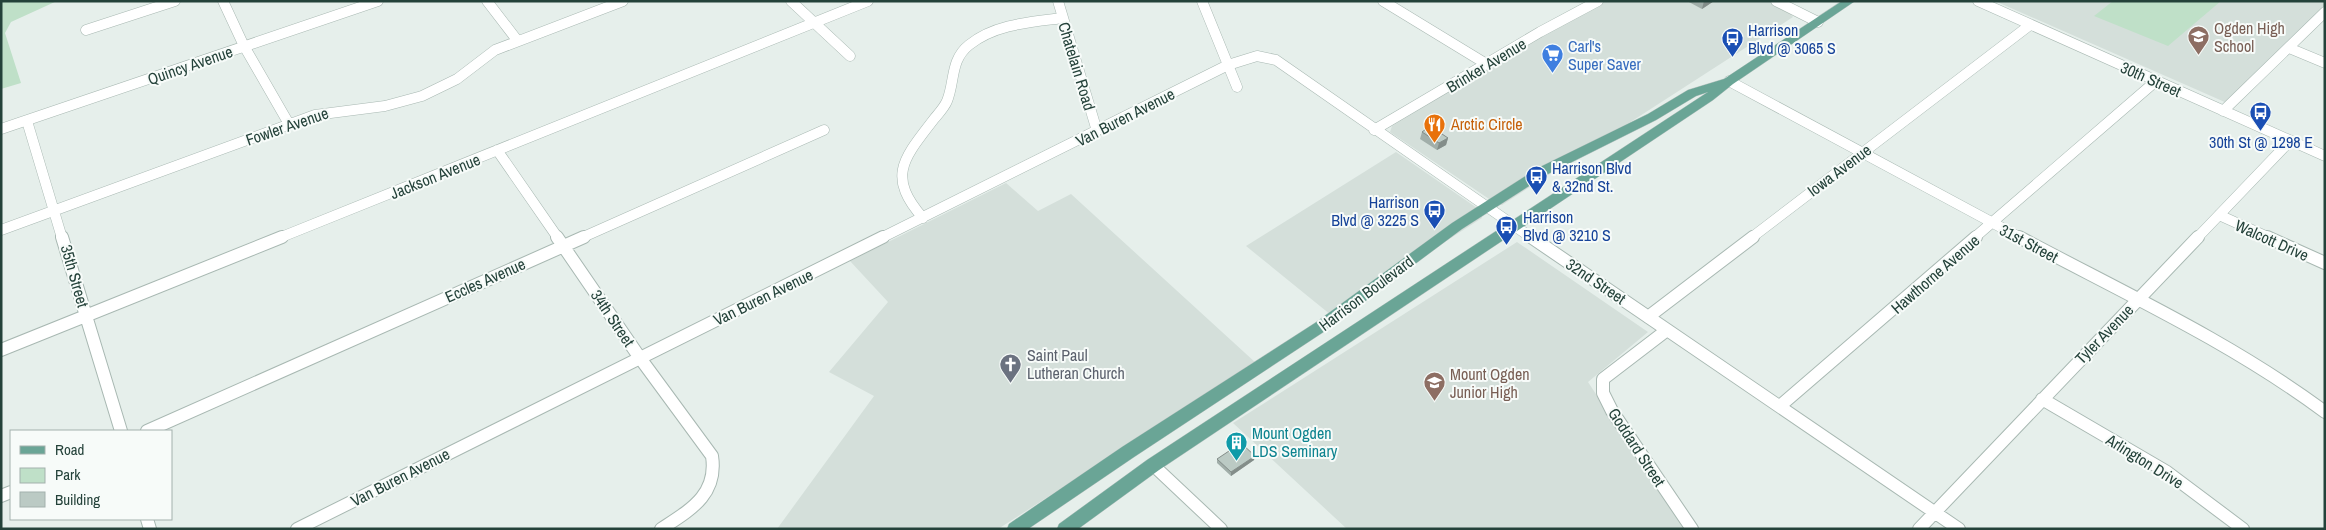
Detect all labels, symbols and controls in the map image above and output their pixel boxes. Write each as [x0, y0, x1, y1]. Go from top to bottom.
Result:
place label: Ogden High School [2214, 17, 2285, 57]
street label: Chatelain Road [1053, 19, 1101, 113]
place label: Harrison Blvd @ 3065 S [1748, 19, 1836, 59]
school or university icon: Ogden High School [2186, 25, 2210, 56]
bus stop icon: Harrison Blvd @ 3065 S [1720, 27, 1744, 58]
street label: Brinker Avenue [1442, 33, 1530, 97]
place label: Carl's Super Saver [1568, 35, 1642, 75]
street label: Quincy Avenue [144, 40, 236, 90]
supermarket icon: Carl's Super Saver [1540, 43, 1564, 74]
street label: 30th Street [2117, 56, 2185, 102]
street label: Van Buren Avenue [1072, 83, 1178, 151]
bus stop icon: 30th St @ 1298 E [2249, 101, 2273, 132]
street label: Fowler Avenue [243, 102, 331, 150]
restaurant icon: Arctic Circle [1423, 112, 1447, 143]
place label: Arctic Circle [1450, 113, 1522, 135]
place label: 30th St @ 1298 E [2209, 131, 2313, 153]
street label: Iowa Avenue [1802, 139, 1876, 201]
street label: Jackson Avenue [387, 148, 483, 204]
place label: Harrison Blvd & 32nd St. [1552, 157, 1631, 197]
bus stop icon: Harrison Blvd & 32nd St. [1524, 165, 1548, 196]
place label: Harrison Blvd @ 3225 S [1331, 191, 1419, 231]
bus stop icon: Harrison Blvd @ 3225 S [1423, 199, 1447, 230]
place label: Harrison Blvd @ 3210 S [1523, 206, 1611, 246]
bus stop icon: Harrison Blvd @ 3210 S [1495, 214, 1519, 245]
street label: Walcott Drive [2232, 214, 2312, 266]
street label: 31st Street [1996, 218, 2062, 268]
street label: Hawthorne Avenue [1886, 229, 1984, 319]
street label: 35th Street [56, 242, 95, 310]
street label: Harrison Boulevard [1314, 250, 1418, 336]
street label: Eccles Avenue [441, 252, 529, 308]
street label: 32nd Street [1562, 253, 1631, 309]
street label: Van Buren Avenue [710, 263, 816, 331]
street label: 34th Street [586, 285, 640, 351]
street label: Tyler Avenue [2070, 299, 2138, 369]
place label: Saint Paul Lutheran Church [1027, 344, 1125, 384]
church icon: Saint Paul Lutheran Church [999, 352, 1023, 383]
place label: Mount Ogden Junior High [1450, 363, 1530, 403]
school or university icon: Mount Ogden Junior High [1422, 371, 1446, 402]
street label: Goddard Street [1603, 403, 1671, 491]
place label: Mount Ogden LDS Seminary [1252, 422, 1338, 462]
street label: Arlington Drive [2101, 428, 2188, 494]
legend [10, 430, 172, 520]
building icon: Mount Ogden LDS Seminary [1224, 430, 1248, 461]
text: Road [55, 439, 84, 460]
street label: Van Buren Avenue [347, 443, 453, 511]
text: Park [55, 464, 81, 485]
text: Building [55, 489, 100, 510]

